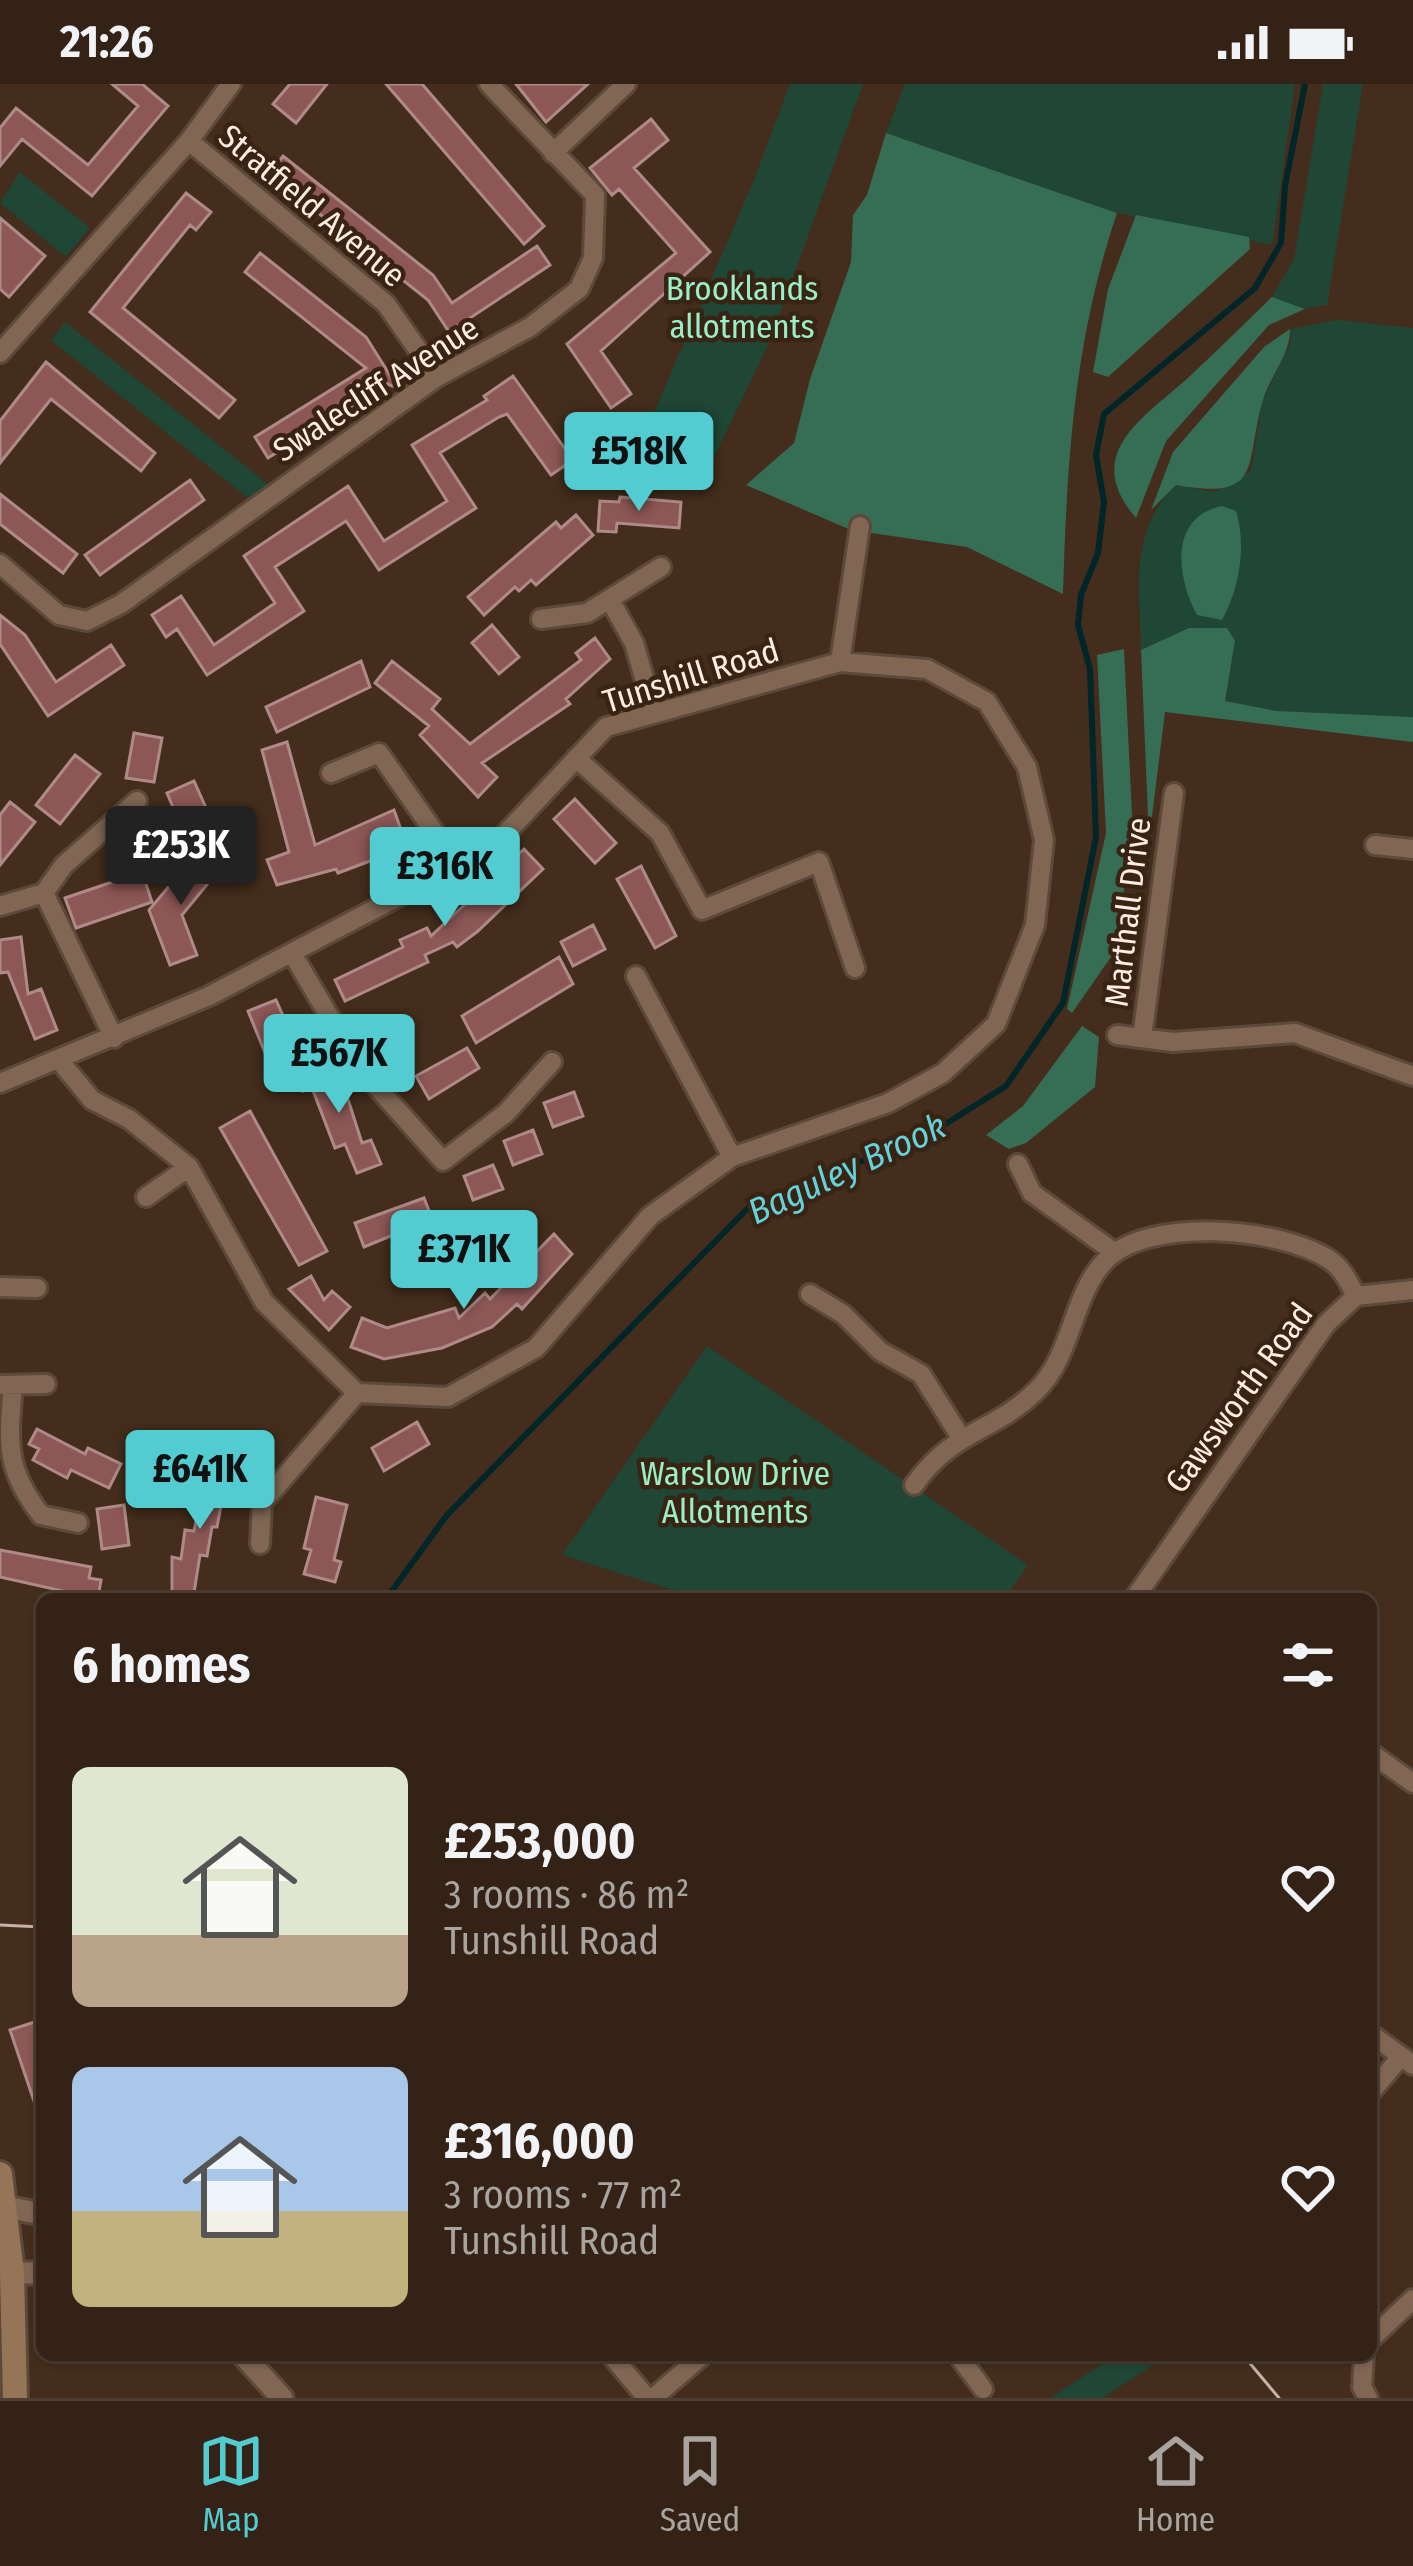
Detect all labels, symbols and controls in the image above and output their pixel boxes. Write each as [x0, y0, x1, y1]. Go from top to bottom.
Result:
text: 21:26 [60, 15, 154, 69]
street label: Stratfield Avenue [211, 116, 413, 296]
park label: Brooklands allotments [666, 269, 818, 347]
street label: Swalecliff Avenue [266, 308, 486, 470]
pin: £518K [555, 412, 723, 514]
text: £518K [591, 428, 687, 474]
street label: Tunshill Road [598, 630, 784, 722]
pin: £253K [97, 806, 265, 908]
street label: Marthall Drive [1097, 815, 1159, 1009]
text: £253K [132, 822, 230, 868]
pin: £316K [361, 827, 529, 929]
text: £316K [397, 843, 493, 889]
pin: £567K [255, 1014, 423, 1116]
text: £567K [291, 1030, 387, 1076]
water label: Baguley Brook [741, 1104, 953, 1234]
pin: £371K [380, 1210, 548, 1312]
text: £371K [418, 1226, 510, 1272]
street label: Gawsworth Road [1157, 1295, 1321, 1501]
pin: £641K [116, 1430, 284, 1532]
text: £641K [153, 1446, 247, 1492]
park label: Warslow Drive Allotments [640, 1454, 830, 1532]
icon: filters [1275, 1632, 1341, 1698]
text: 6 homes [72, 1634, 250, 1696]
text: £253,000 [444, 1810, 636, 1872]
icon: home [168, 1815, 312, 1959]
icon: heart [1275, 1854, 1341, 1920]
text: 3 rooms · 86 m² [444, 1872, 689, 1918]
text: Tunshill Road [444, 1918, 659, 1964]
text: £316,000 [444, 2110, 635, 2172]
icon: home [168, 2115, 312, 2259]
icon: heart [1275, 2154, 1341, 2220]
text: 3 rooms · 77 m² [444, 2172, 682, 2218]
text: Tunshill Road [444, 2218, 659, 2264]
tab: Map [198, 2428, 264, 2540]
tab: Saved [660, 2428, 740, 2540]
tab: Home [1136, 2428, 1215, 2540]

